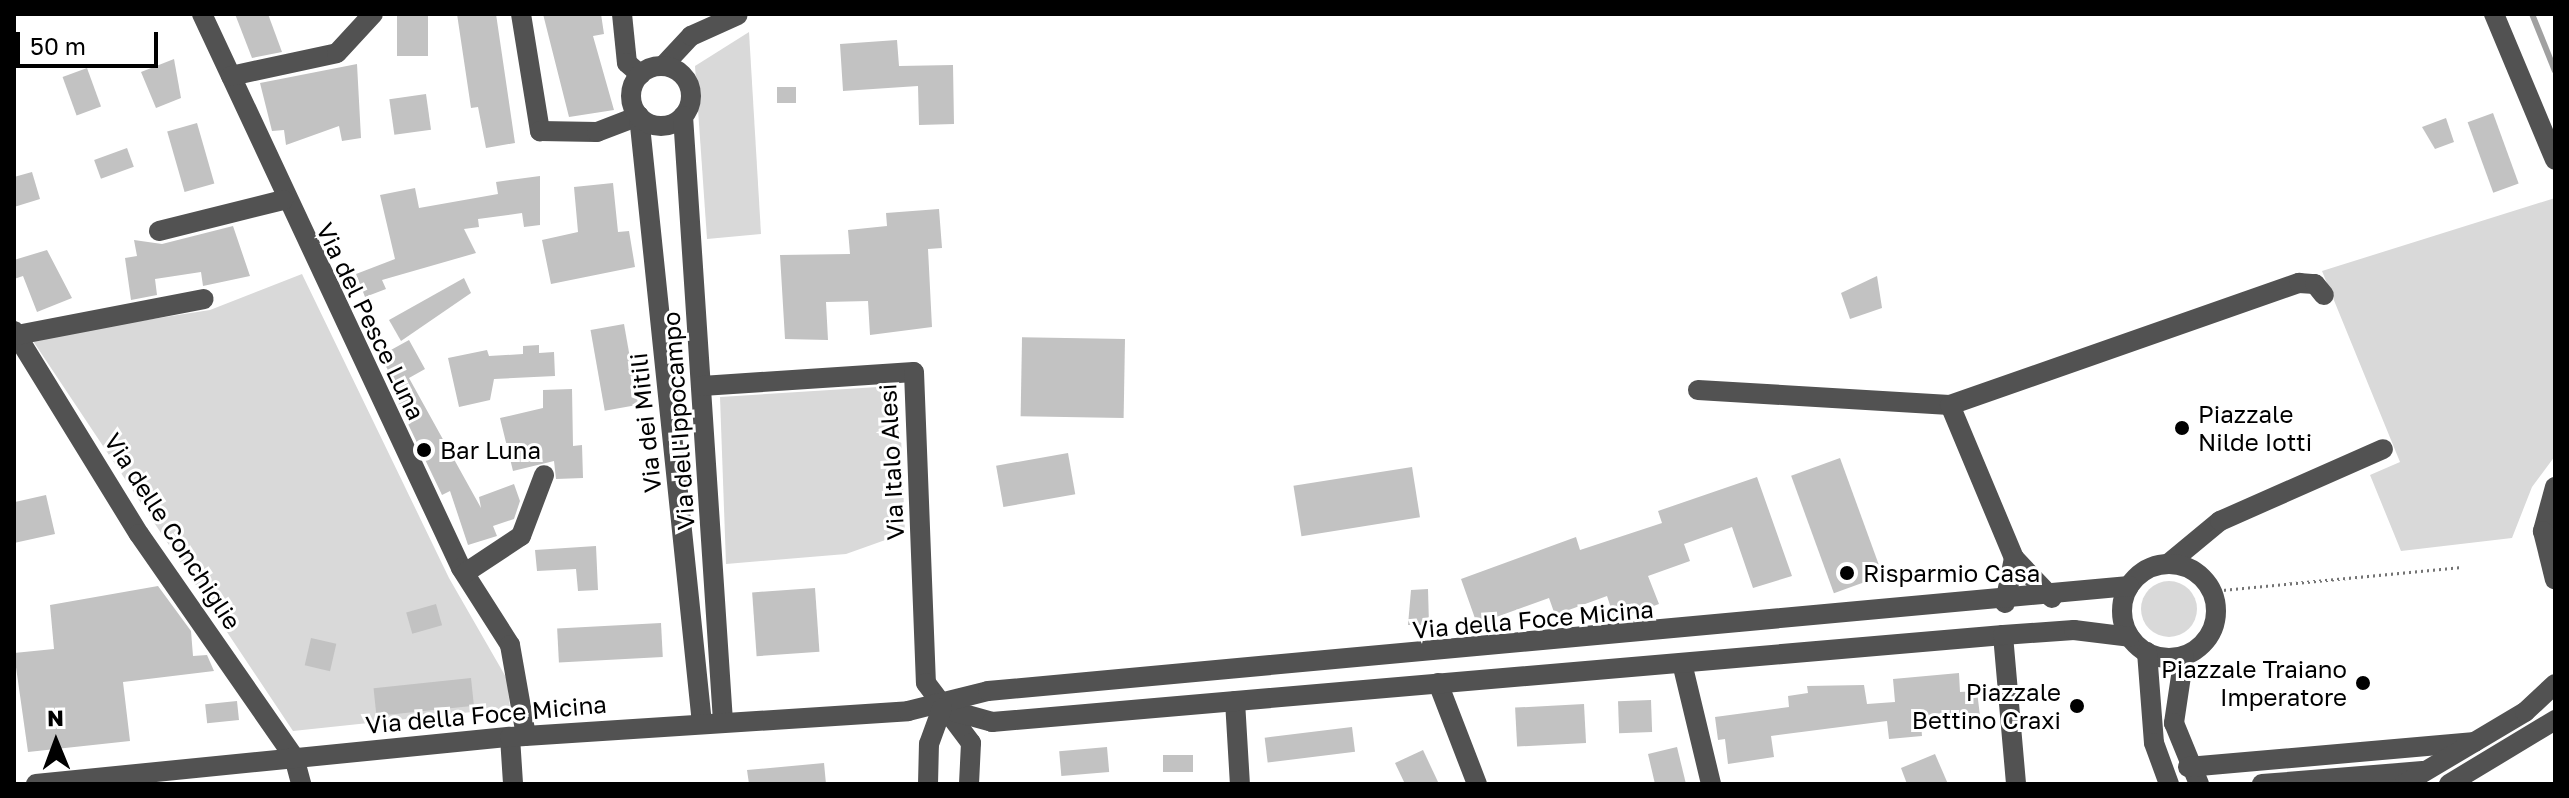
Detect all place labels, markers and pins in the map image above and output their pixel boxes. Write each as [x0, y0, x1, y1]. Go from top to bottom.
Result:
place label: Piazzale Nilde Iotti [2198, 400, 2312, 456]
marker: Piazzale Nilde Iotti [2173, 419, 2191, 437]
place label: Bar Luna [440, 436, 541, 464]
marker: Bar Luna [415, 441, 433, 459]
place label: Risparmio Casa [1863, 559, 2040, 587]
marker: Risparmio Casa [1838, 564, 1856, 582]
place label: Piazzale Traiano Imperatore [2161, 655, 2347, 711]
marker: Piazzale Traiano Imperatore [2354, 674, 2372, 692]
place label: Piazzale Bettino Craxi [1912, 678, 2061, 734]
marker: Piazzale Bettino Craxi [2068, 697, 2086, 715]

